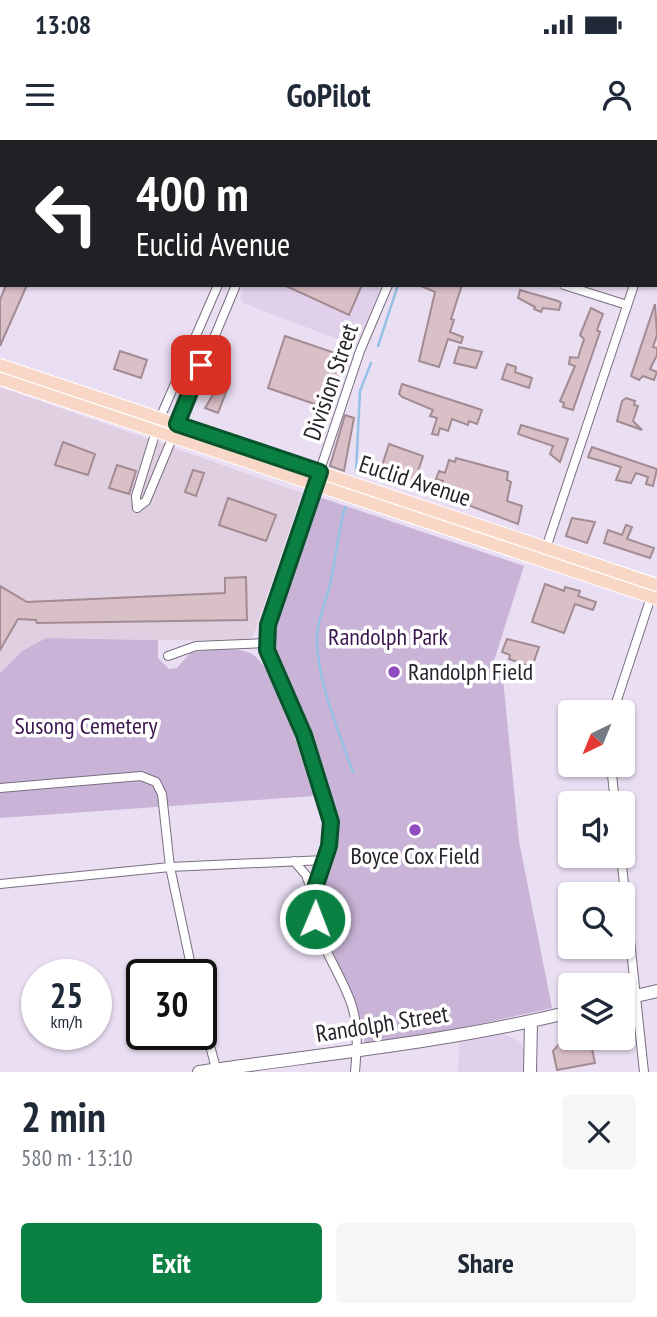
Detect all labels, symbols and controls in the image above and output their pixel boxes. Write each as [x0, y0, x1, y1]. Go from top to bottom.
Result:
text: 13:08 [35, 8, 91, 41]
text: GoPilot [286, 74, 371, 116]
icon: menu [21, 76, 59, 114]
icon: person [598, 76, 636, 114]
text: 400 m [136, 161, 249, 225]
icon: left [21, 168, 112, 259]
text: Euclid Avenue [136, 223, 290, 265]
street label: Division Street [296, 319, 365, 444]
pin [171, 335, 231, 395]
icon: arrive [182, 346, 220, 384]
street label: Euclid Avenue [355, 448, 475, 513]
park label: Randolph Park [328, 621, 449, 652]
place label: Randolph Field [408, 656, 533, 687]
marker: Randolph Field [386, 664, 402, 680]
north arrow [558, 700, 635, 777]
map controls [558, 700, 635, 1050]
park label: Susong Cemetery [15, 710, 157, 741]
button: sound [558, 791, 635, 868]
marker: Boyce Cox Field [407, 822, 423, 838]
place label: Boyce Cox Field [350, 840, 480, 871]
position arrow [278, 882, 352, 956]
button: search [558, 882, 635, 959]
speed limit sign: 30 [126, 959, 217, 1050]
text: 25 [50, 972, 83, 1018]
button: layers [558, 973, 635, 1050]
street label: Randolph Street [313, 998, 451, 1049]
text: km/h [51, 1010, 82, 1033]
text: 2 min [21, 1089, 106, 1144]
button: close [562, 1095, 636, 1169]
text: 580 m · 13:10 [21, 1143, 133, 1172]
button: Exit [21, 1223, 322, 1303]
button: Share [336, 1223, 636, 1303]

